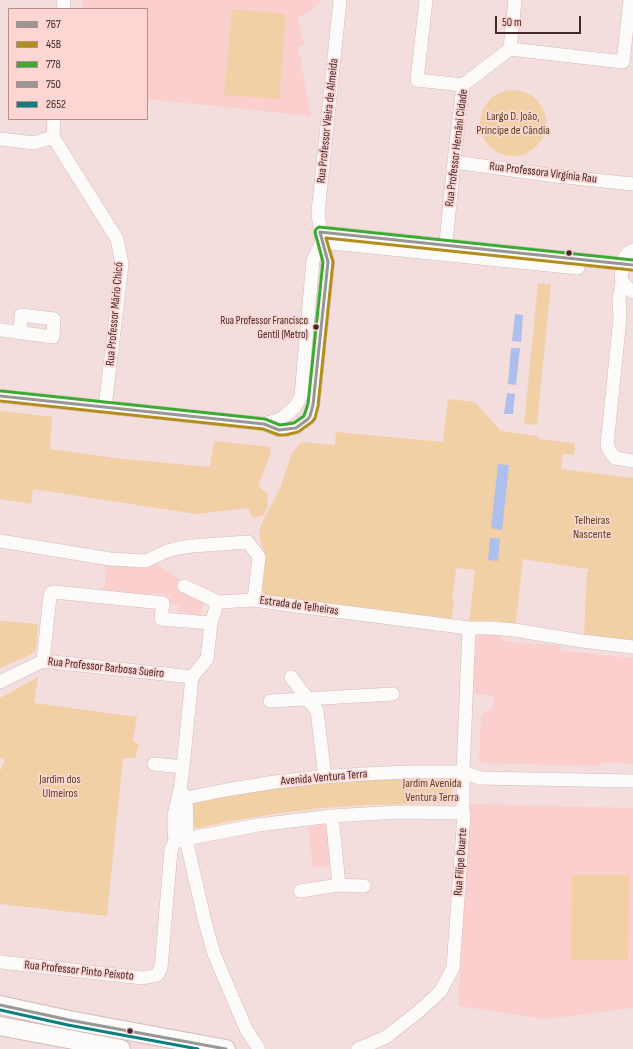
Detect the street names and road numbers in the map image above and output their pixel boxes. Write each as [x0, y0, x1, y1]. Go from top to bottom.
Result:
street label: Rua Professor Vieira de Almeida [314, 58, 342, 184]
street label: Rua Professor Hernâni Cidade [443, 89, 471, 207]
street label: Rua Professora Virgínia Rau [488, 159, 598, 187]
street label: Rua Professor Mário Chicó [103, 261, 127, 367]
street label: Estrada de Telheiras [259, 593, 339, 619]
street label: Rua Professor Barbosa Sueiro [47, 655, 165, 681]
street label: Avenida Ventura Terra [280, 767, 368, 789]
street label: Rua Filipe Duarte [451, 828, 471, 896]
street label: Rua Professor Pinto Peixoto [23, 958, 135, 984]

